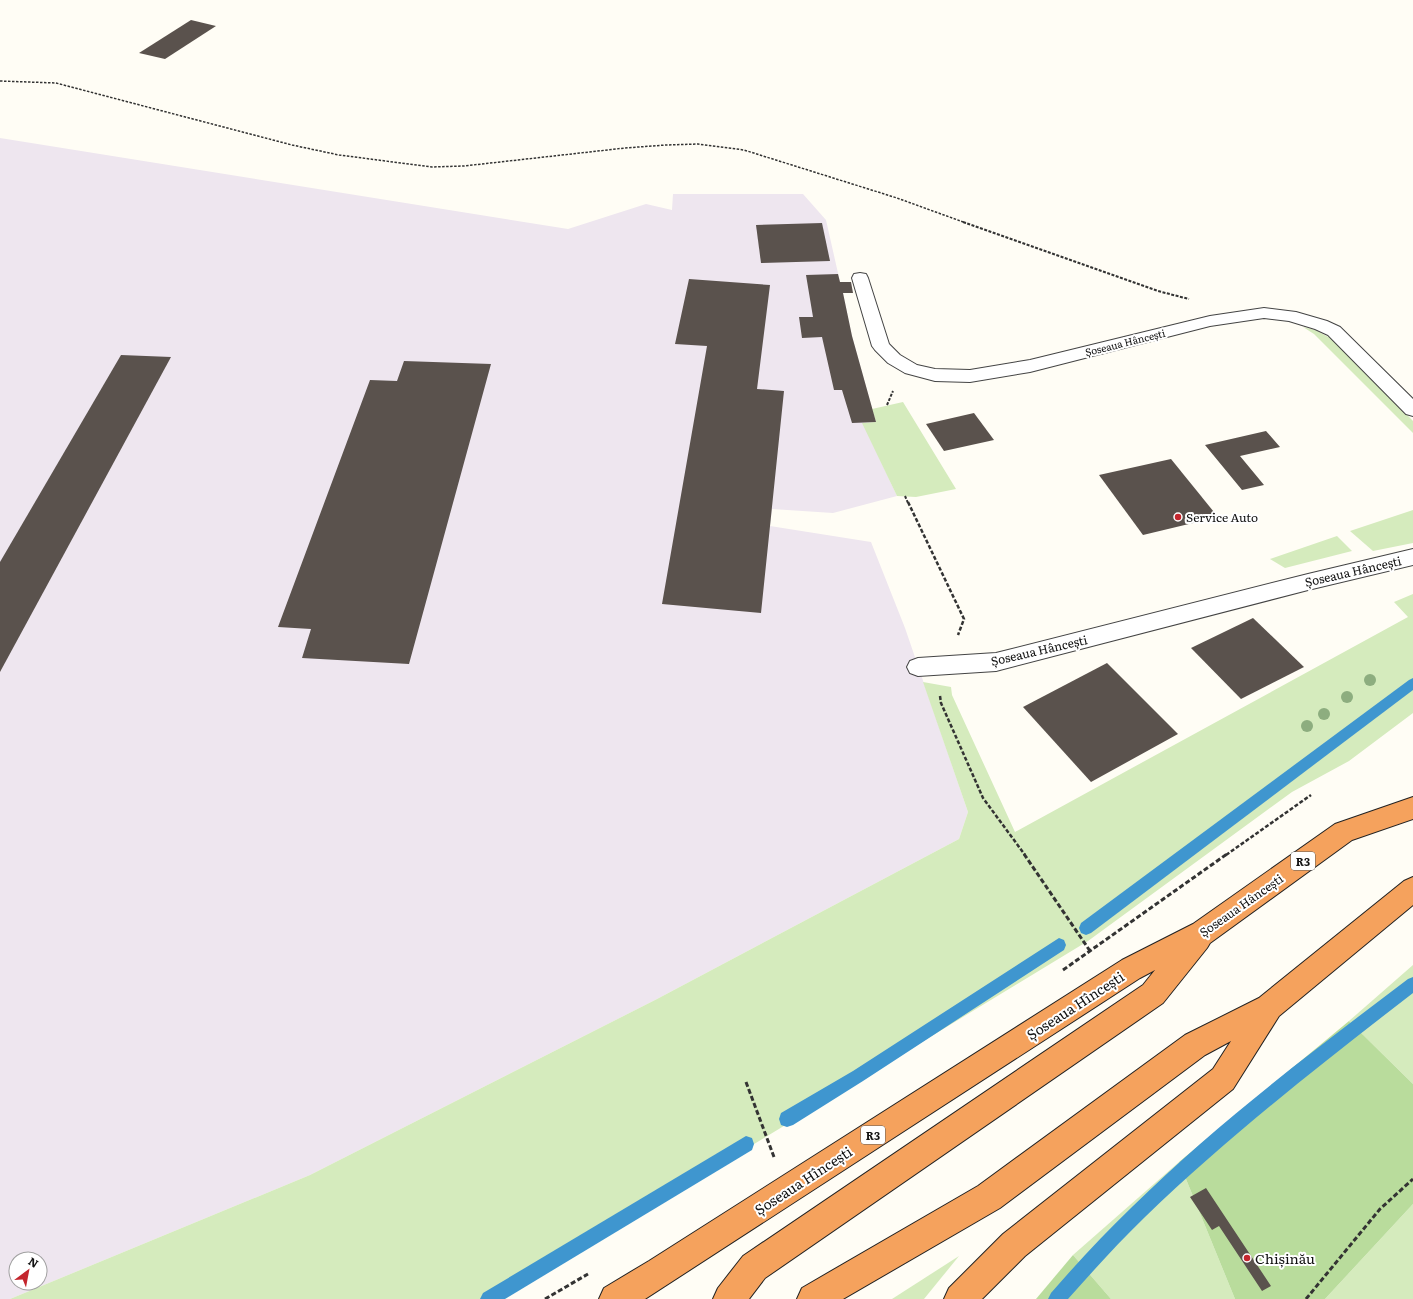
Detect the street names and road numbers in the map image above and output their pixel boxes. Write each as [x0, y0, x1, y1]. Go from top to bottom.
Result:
street label: Șoseaua Hâncești [1083, 325, 1167, 359]
street label: Șoseaua Hâncești [1303, 551, 1403, 591]
street label: Șoseaua Hâncești [989, 630, 1089, 670]
road number: R3 [1291, 852, 1315, 870]
street label: Șoseaua Hâncești [1195, 869, 1287, 941]
street label: Șoseaua Hîncești [1022, 966, 1128, 1044]
road number: R3 [861, 1126, 885, 1144]
street label: Șoseaua Hîncești [750, 1141, 856, 1219]

